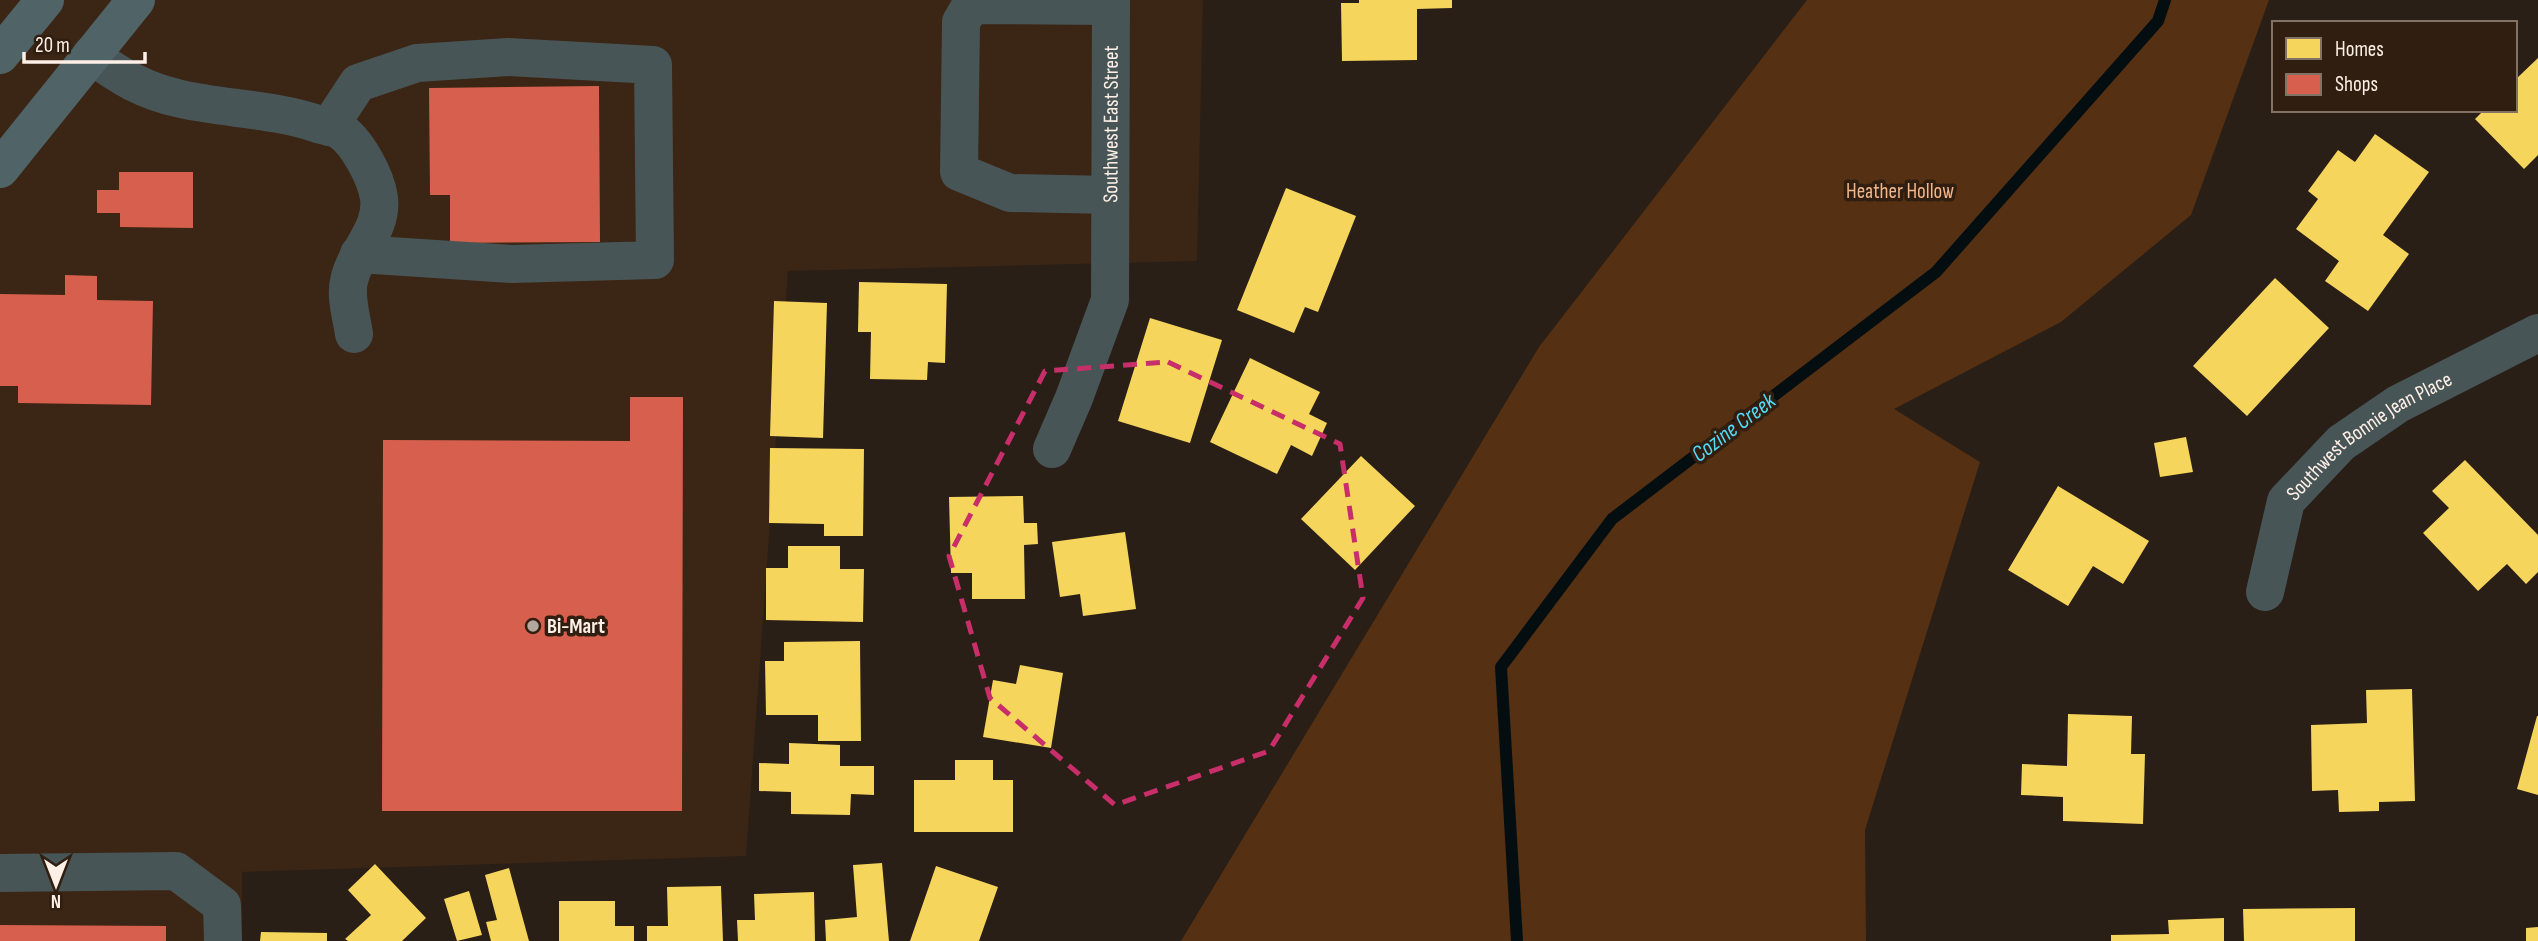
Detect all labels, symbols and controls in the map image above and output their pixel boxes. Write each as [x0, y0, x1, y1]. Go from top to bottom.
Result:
scale bar [24, 21, 145, 65]
legend [2272, 21, 2517, 112]
text: 20 m [35, 33, 70, 58]
text: Homes [2335, 37, 2384, 62]
street label: Southwest East Street [1098, 45, 1124, 203]
text: Shops [2335, 72, 2378, 97]
park label: Heather Hollow [1846, 179, 1954, 204]
street label: Southwest Bonnie Jean Place [2281, 367, 2456, 506]
water label: Cozine Creek [1686, 386, 1782, 468]
place label: Bi-Mart [547, 614, 605, 639]
marker: Bi-Mart [525, 618, 541, 634]
north arrow [21, 850, 91, 920]
text: N [51, 889, 61, 912]

